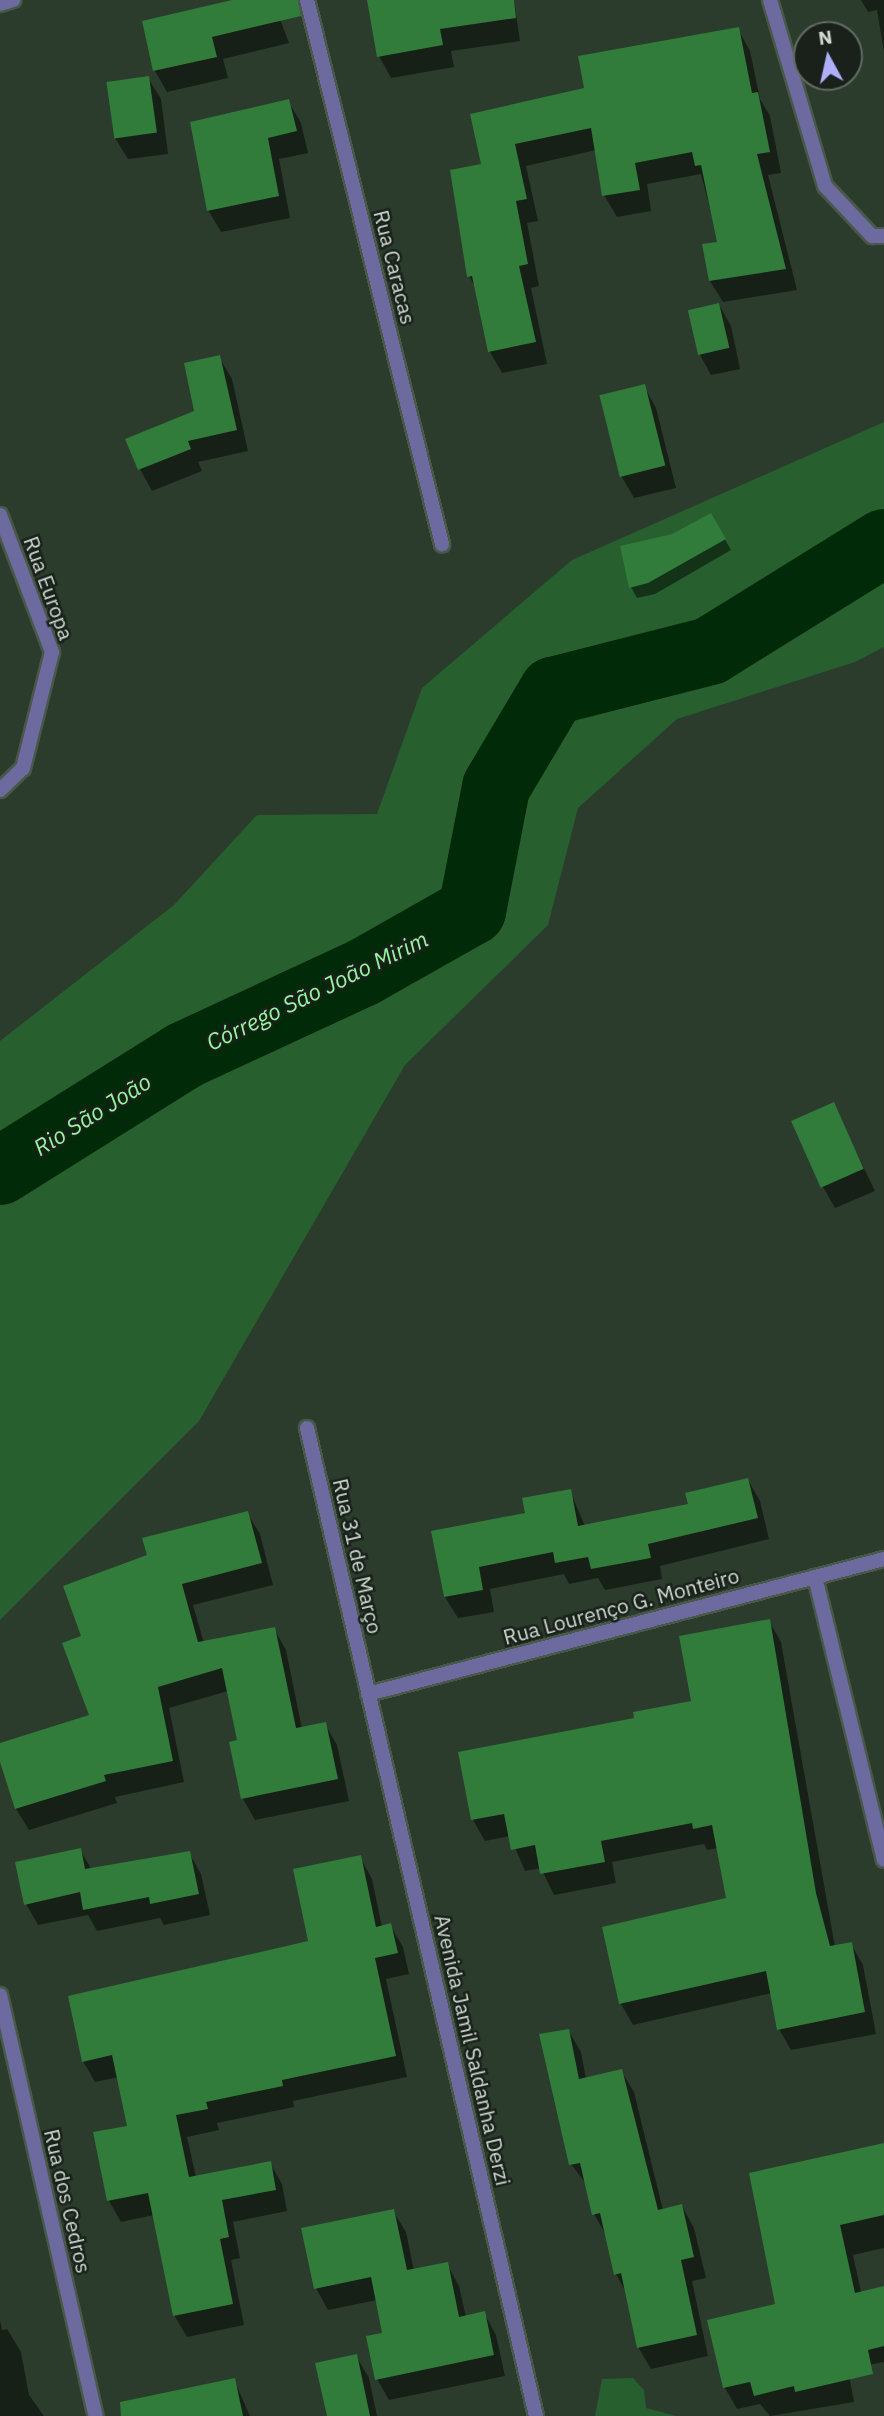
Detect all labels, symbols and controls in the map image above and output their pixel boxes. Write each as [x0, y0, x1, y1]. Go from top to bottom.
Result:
north arrow [793, 21, 863, 91]
text: N [817, 24, 834, 50]
street label: Rua Caracas [369, 207, 421, 327]
street label: Rua Europa [19, 533, 79, 643]
water label: Córrego São João Mirim [202, 924, 432, 1056]
water label: Rio São João [28, 1067, 156, 1161]
street label: Rua 31 de Março [328, 1476, 388, 1636]
street label: Rua Lourenço G. Monteiro [500, 1562, 742, 1650]
street label: Avenida Jamil Saldanha Derzi [430, 1912, 516, 2188]
street label: Rua dos Cedros [39, 2127, 97, 2275]

